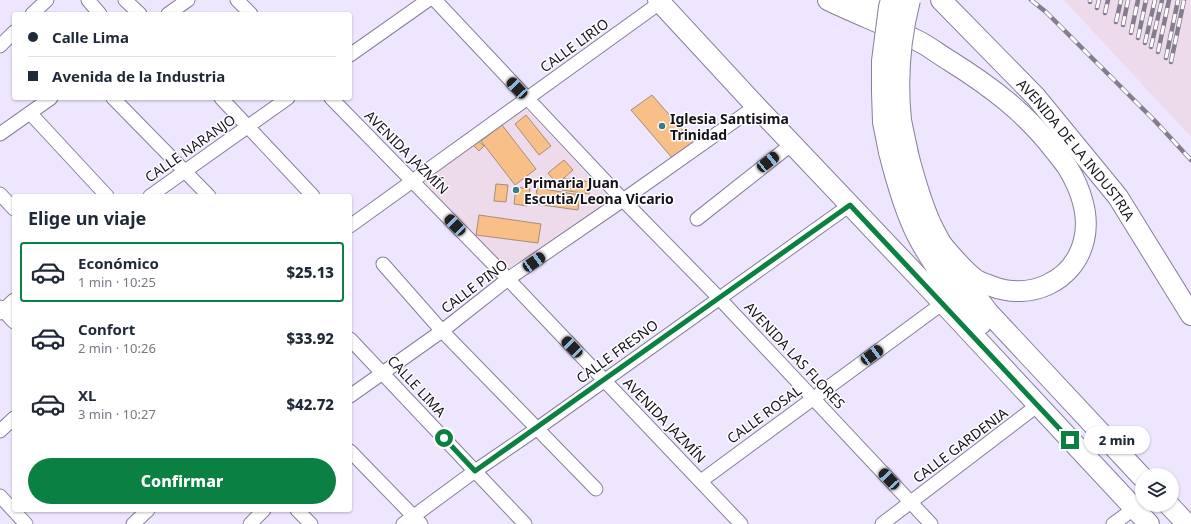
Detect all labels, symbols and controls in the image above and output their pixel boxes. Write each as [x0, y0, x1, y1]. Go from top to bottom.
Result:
street label: CALLE LIRIO [536, 14, 612, 76]
text: Calle Lima [52, 27, 129, 47]
text: Avenida de la Industria [52, 66, 225, 86]
street label: AVENIDA DE LA INDUSTRIA [1013, 74, 1140, 224]
car [504, 75, 530, 101]
street label: AVENIDA JAZMÍN [361, 106, 453, 198]
place label: Iglesia Santisima Trinidad [670, 109, 789, 144]
street label: CALLE NARANJO [141, 110, 239, 186]
marker: Iglesia Santisima Trinidad [657, 121, 667, 131]
car [755, 150, 781, 174]
place label: Primaria Juan Escutia/Leona Vicario [524, 173, 674, 208]
marker: Primaria Juan Escutia/Leona Vicario [511, 185, 521, 195]
text: Elige un viaje [28, 206, 146, 230]
car [442, 212, 468, 238]
car [521, 250, 547, 274]
text: Económico [78, 253, 159, 273]
icon: car [30, 254, 66, 290]
street label: CALLE PINO [437, 255, 511, 317]
text: $25.13 [286, 262, 334, 282]
text: 1 min · 10:25 [78, 273, 156, 291]
street label: AVENIDA LAS FLORES [740, 297, 850, 413]
street label: CALLE FRESNO [572, 315, 662, 387]
text: Confort [78, 319, 135, 339]
icon: car [30, 320, 66, 356]
text: $33.92 [286, 328, 334, 348]
car [559, 334, 585, 360]
text: 2 min · 10:26 [78, 339, 156, 357]
car [859, 343, 885, 367]
street label: CALLE LIMA [384, 351, 450, 421]
street label: AVENIDA JAZMÍN [619, 373, 711, 467]
street label: CALLE ROSAL [723, 381, 805, 447]
text: XL [78, 385, 96, 405]
icon: car [30, 386, 66, 422]
text: $42.72 [286, 394, 334, 414]
street label: CALLE GARDENIA [909, 403, 1011, 487]
text: 3 min · 10:27 [78, 405, 156, 423]
callout: 2 min [1084, 426, 1150, 454]
route start [435, 429, 453, 447]
route end [1061, 431, 1079, 449]
text: 2 min [1099, 431, 1135, 449]
button: Confirmar [28, 458, 336, 504]
car [876, 466, 902, 492]
map controls [1135, 468, 1179, 512]
button: layers [1135, 468, 1179, 512]

